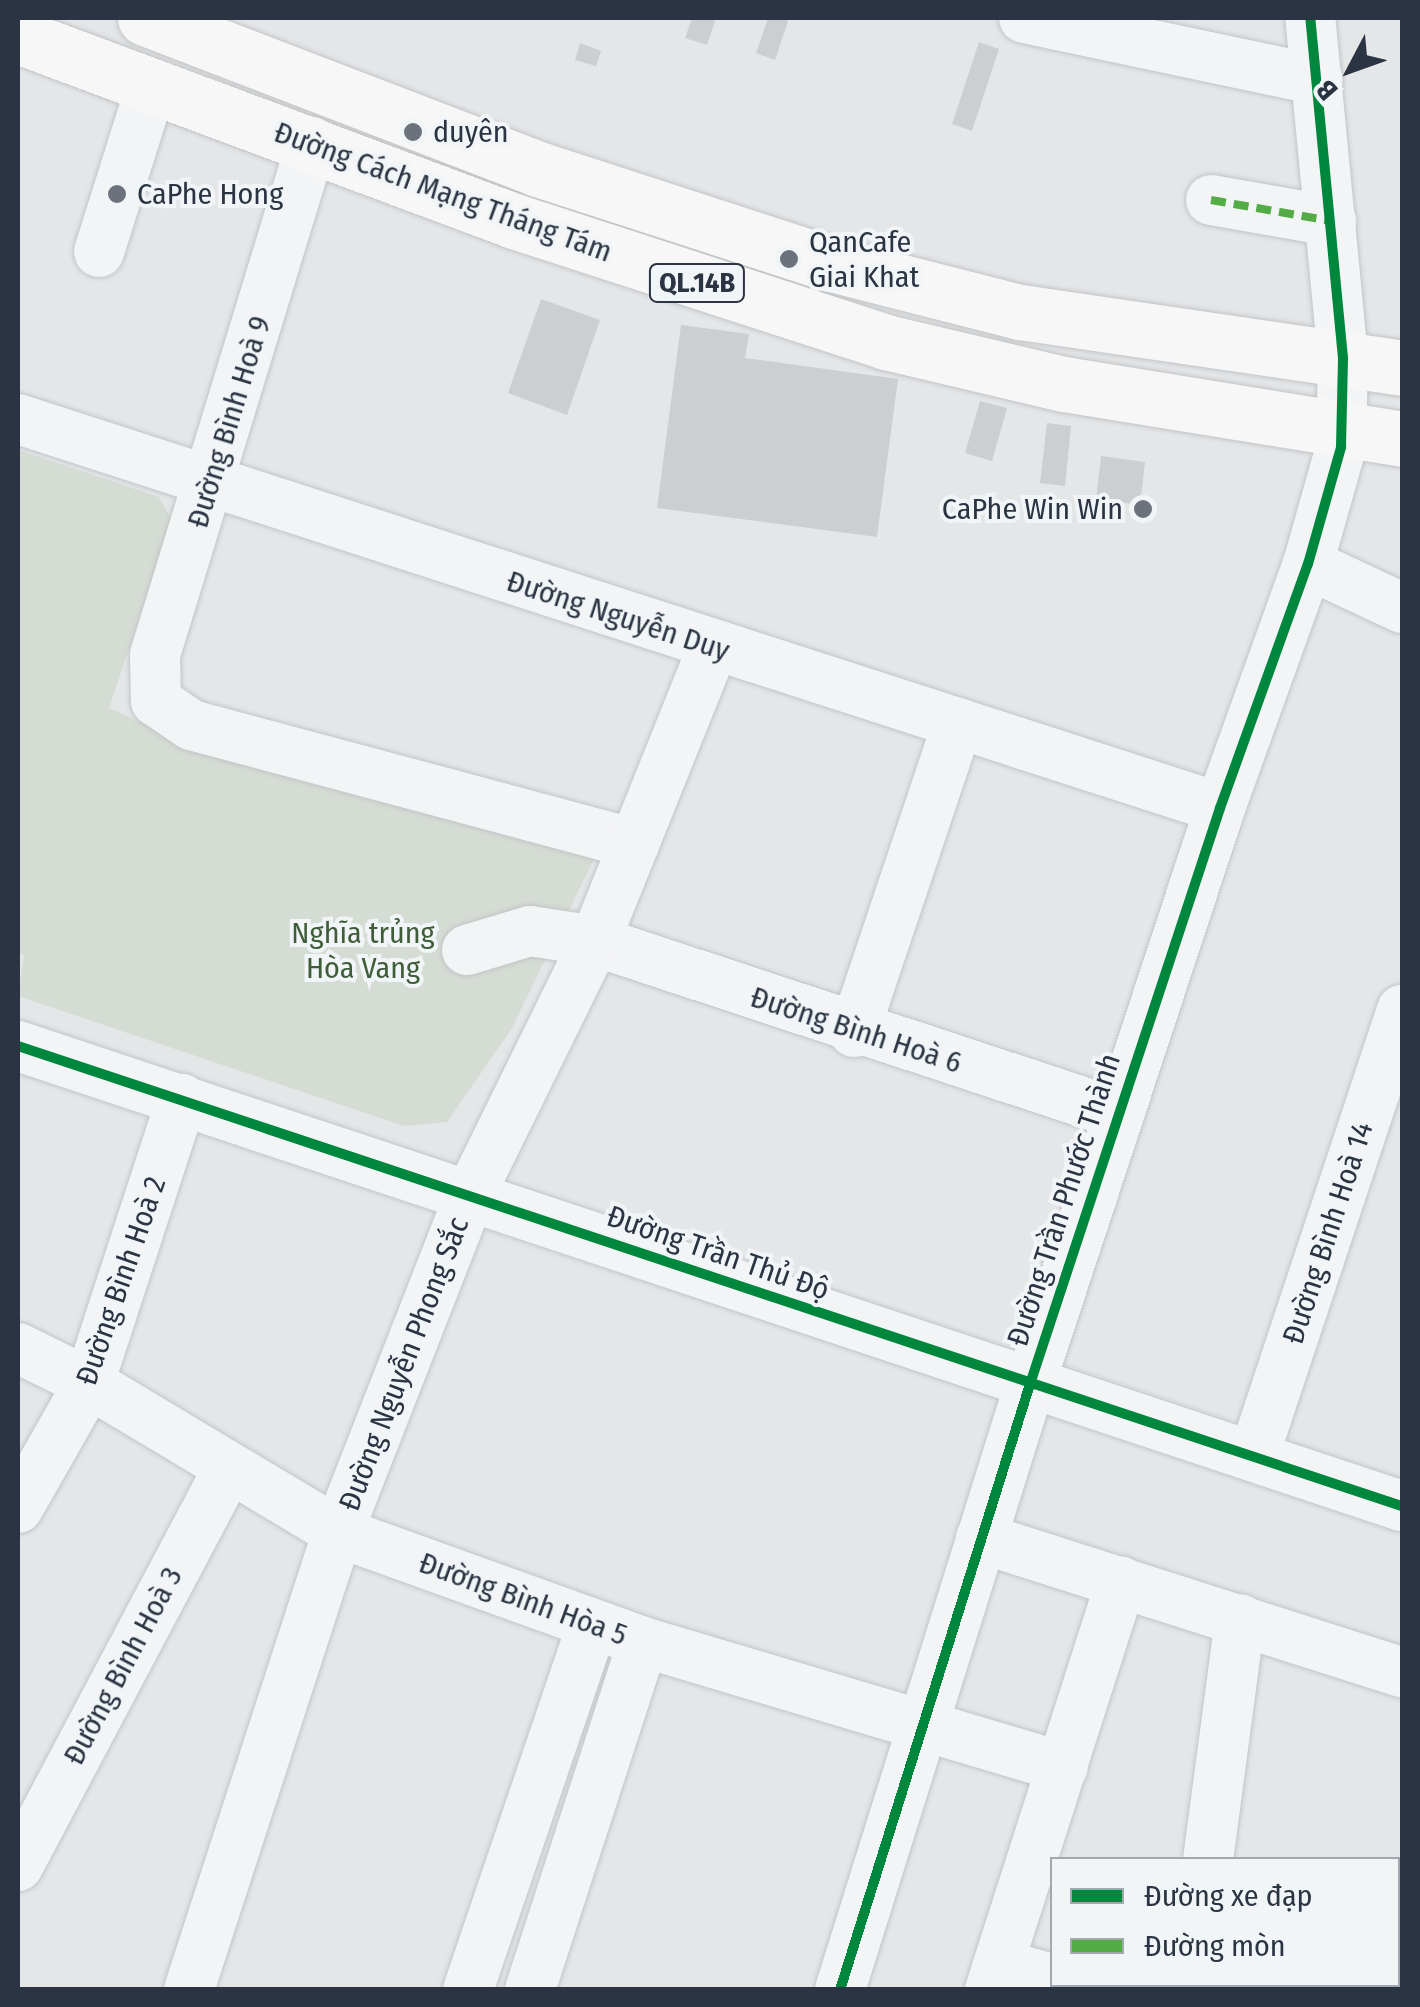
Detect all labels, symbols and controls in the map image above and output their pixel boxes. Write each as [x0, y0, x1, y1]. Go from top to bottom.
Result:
north arrow [1300, 20, 1400, 120]
text: B [1309, 73, 1345, 107]
street label: Đường Cách Mạng Tháng Tám [269, 114, 617, 270]
place label: duyên [433, 114, 509, 150]
marker: duyên [402, 121, 424, 143]
place label: CaPhe Hong [137, 176, 283, 212]
marker: CaPhe Hong [106, 183, 128, 205]
place label: QanCafe Giai Khat [809, 224, 919, 294]
marker: QanCafe Giai Khat [778, 248, 800, 270]
road number: QL.14B [647, 260, 747, 306]
street label: Đường Bình Hoà 9 [180, 312, 278, 532]
place label: CaPhe Win Win [942, 491, 1123, 527]
marker: CaPhe Win Win [1132, 498, 1154, 520]
street label: Đường Nguyễn Duy [502, 563, 734, 669]
park label: Nghĩa trủng Hòa Vang [291, 915, 435, 986]
street label: Đường Bình Hoà 6 [746, 979, 966, 1081]
street label: Đường Trần Phước Thành [1000, 1049, 1128, 1351]
street label: Đường Bình Hoà 14 [1275, 1117, 1381, 1349]
street label: Đường Bình Hoà 2 [68, 1172, 174, 1390]
street label: Đường Trần Thủ Độ [602, 1198, 834, 1308]
street label: Đường Nguyễn Phong Sắc [331, 1212, 477, 1516]
street label: Đường Bình Hòa 5 [414, 1545, 632, 1653]
street label: Đường Bình Hoà 3 [56, 1561, 190, 1771]
legend [1050, 1857, 1400, 1987]
text: Đường xe đạp [1144, 1878, 1313, 1914]
text: Đường mòn [1144, 1928, 1286, 1964]

